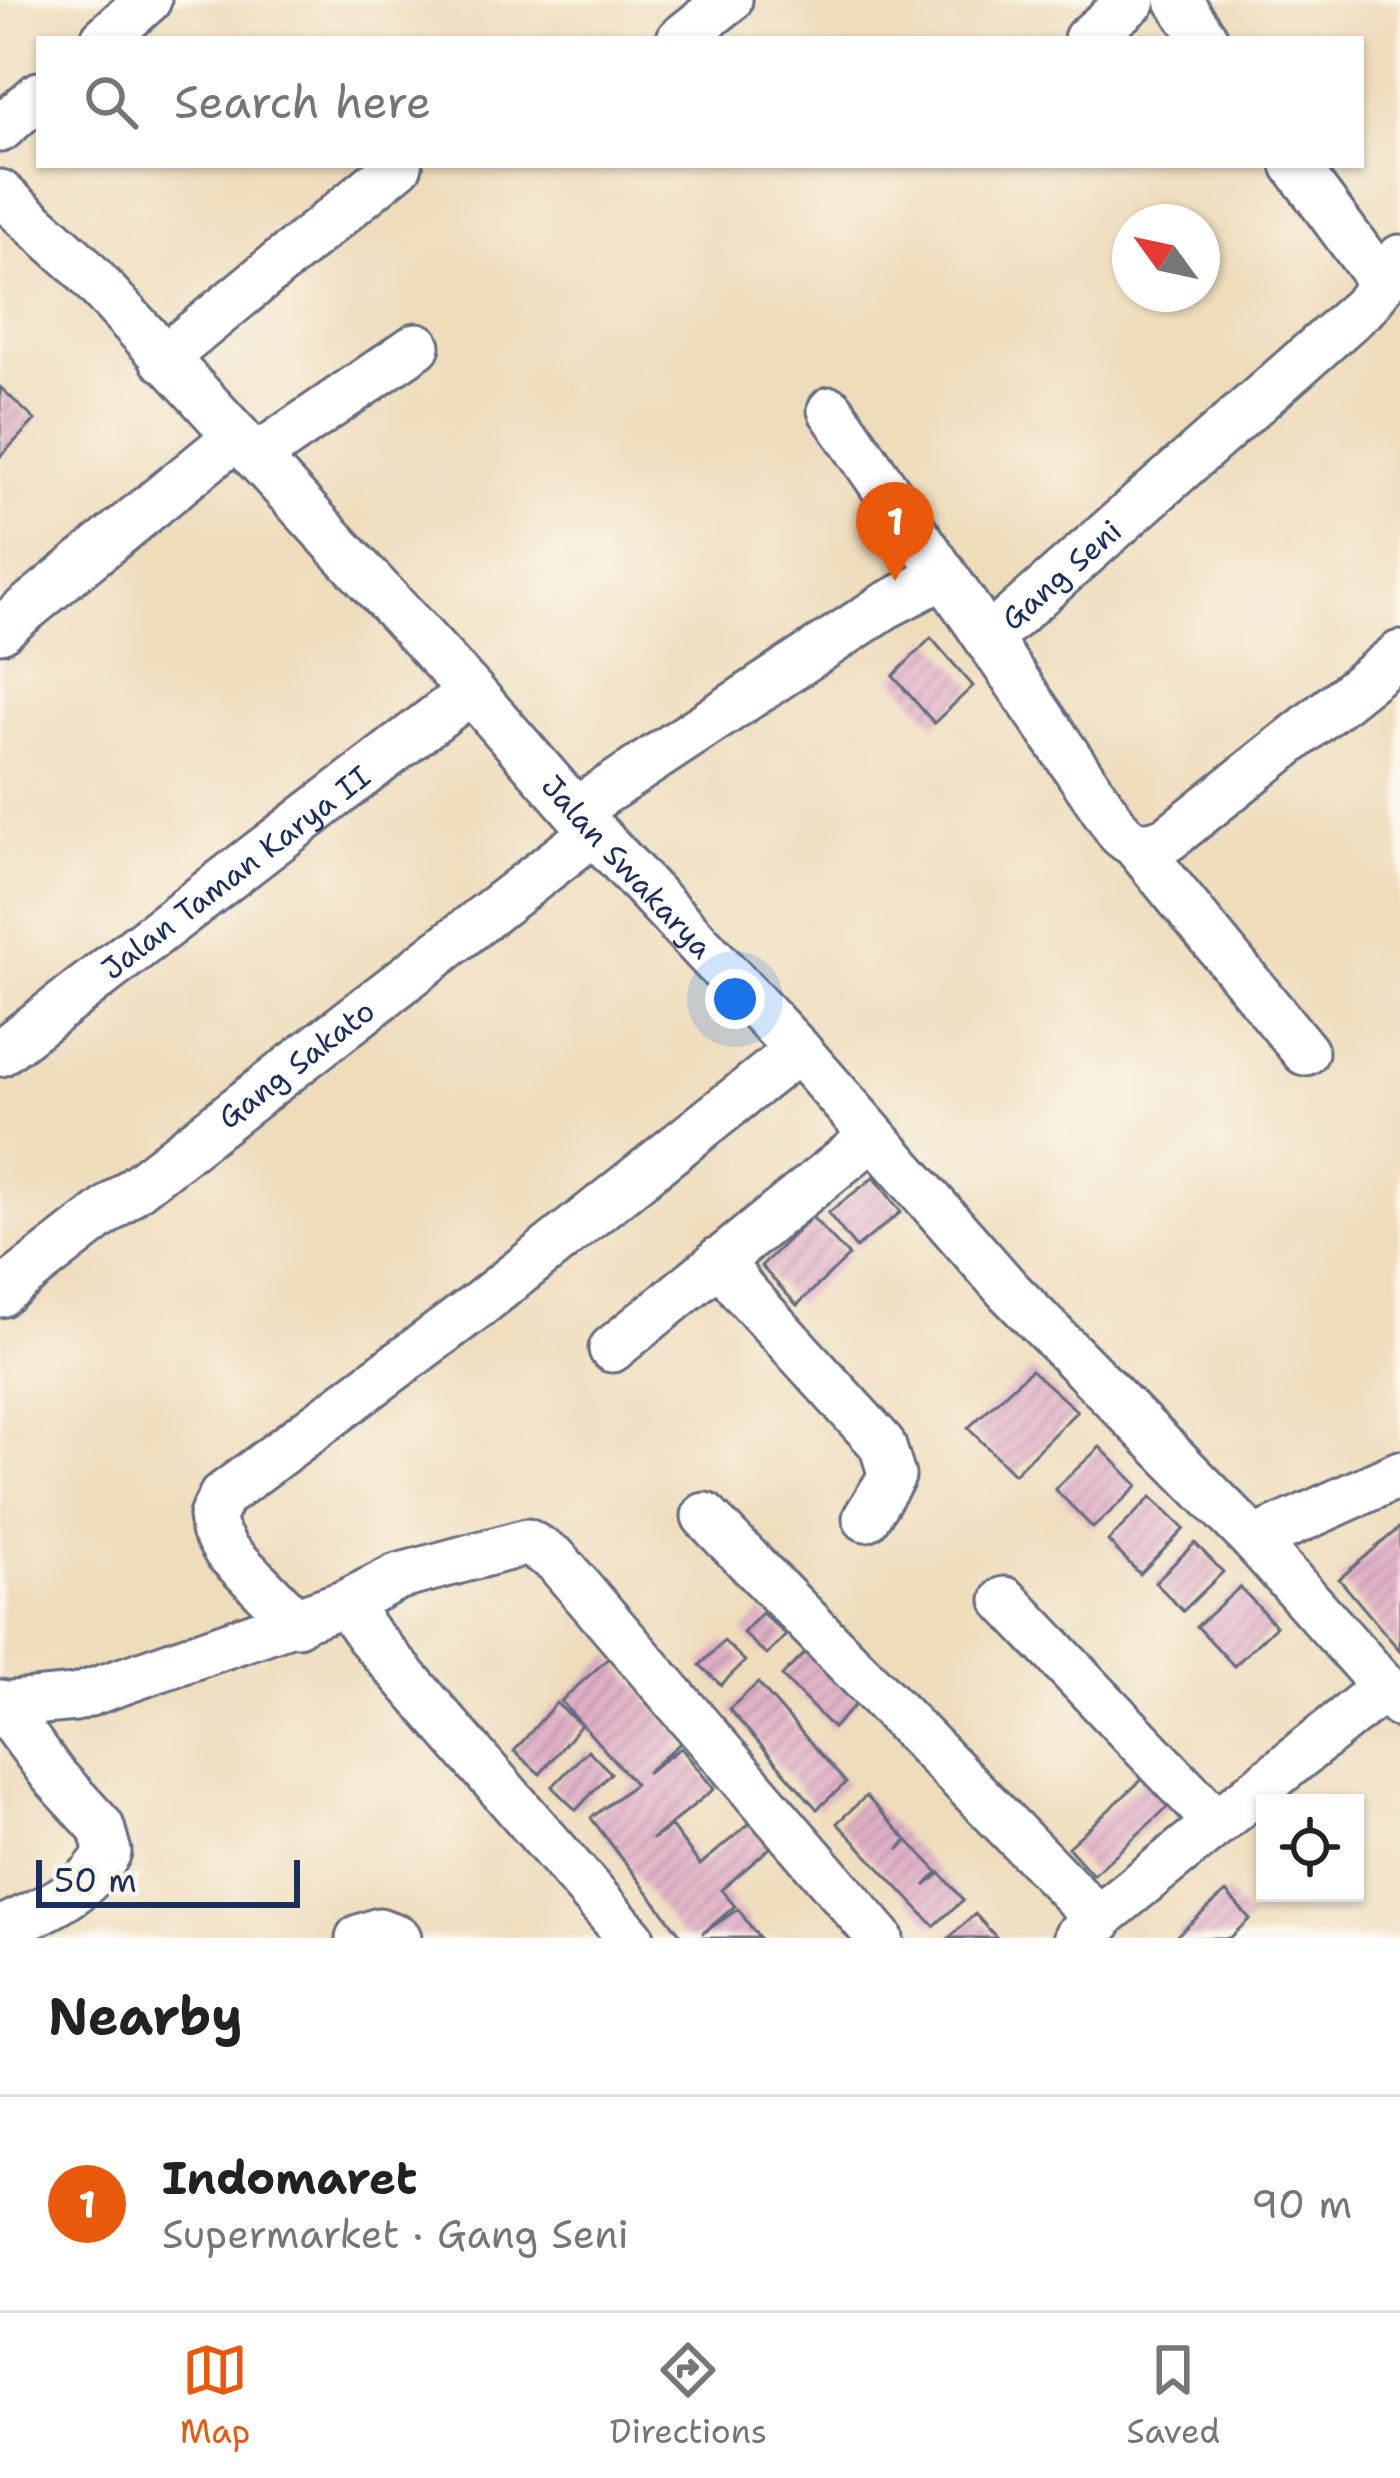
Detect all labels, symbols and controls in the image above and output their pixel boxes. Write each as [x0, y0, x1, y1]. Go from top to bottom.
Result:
search box [36, 36, 1364, 168]
icon: search [78, 69, 144, 135]
text: Search here [174, 72, 431, 132]
north arrow [1112, 204, 1220, 312]
pin: 1 [856, 482, 934, 581]
street label: Gang Seni [992, 510, 1130, 639]
street label: Jalan Taman Karya II [93, 756, 378, 988]
street label: Jalan Swakarya [533, 766, 723, 967]
your location [705, 969, 765, 1029]
street label: Gang Sakato [209, 990, 383, 1138]
map controls [1256, 1794, 1364, 1902]
button: locate [1256, 1794, 1364, 1902]
scale bar [36, 1854, 300, 1907]
text: 50 m [54, 1858, 137, 1903]
text: Nearby [48, 1982, 243, 2050]
text: Indomaret [162, 2148, 417, 2208]
text: 1 [78, 2178, 96, 2230]
text: 90 m [1251, 2178, 1352, 2230]
text: Supermarket · Gang Seni [162, 2208, 629, 2260]
tab: Map [180, 2337, 250, 2454]
tab: Directions [610, 2337, 767, 2454]
tab: Saved [1127, 2337, 1220, 2454]

